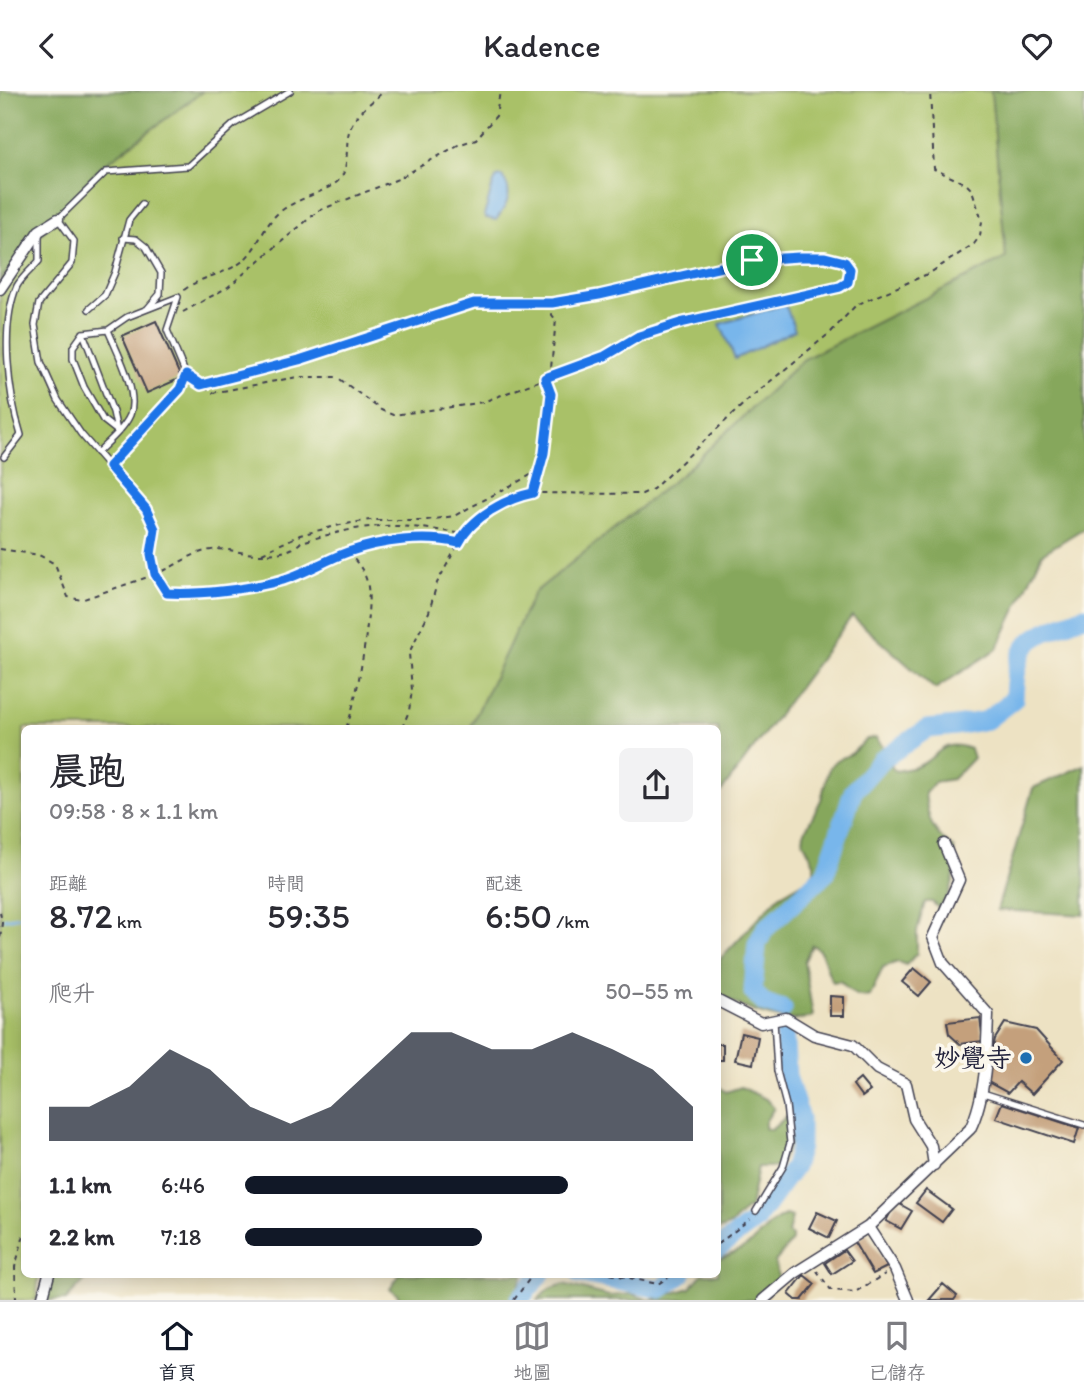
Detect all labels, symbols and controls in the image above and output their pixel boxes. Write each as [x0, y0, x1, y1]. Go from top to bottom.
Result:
icon: back [28, 27, 66, 65]
text: Kadence [483, 27, 601, 65]
icon: heart [1018, 27, 1056, 65]
pin [722, 230, 782, 290]
icon: arrive [733, 241, 771, 279]
text: 晨跑 [49, 748, 125, 794]
button: share [619, 748, 693, 822]
text: 09:58 · 8 × 1.1 km [49, 797, 218, 825]
text: 距離 [49, 872, 87, 895]
text: 時間 [267, 872, 305, 895]
text: 配速 [485, 872, 523, 895]
text: 8.72 [49, 895, 113, 937]
text: 59:35 [267, 895, 350, 937]
text: 6:50 [485, 895, 552, 937]
text: km [113, 910, 142, 933]
text: /km [552, 910, 589, 933]
text: 50–55 m [605, 977, 693, 1005]
text: 爬升 [49, 979, 95, 1007]
place label: 妙覺寺 [934, 1042, 1012, 1074]
marker: 妙覺寺 [1018, 1050, 1034, 1066]
text: 1.1 km [49, 1171, 112, 1199]
text: 6:46 [161, 1171, 205, 1199]
text: 2.2 km [49, 1223, 114, 1251]
text: 7:18 [161, 1223, 201, 1251]
tab: 首頁 [158, 1317, 197, 1384]
tab: 地圖 [513, 1317, 552, 1384]
tab: 已儲存 [868, 1317, 926, 1384]

